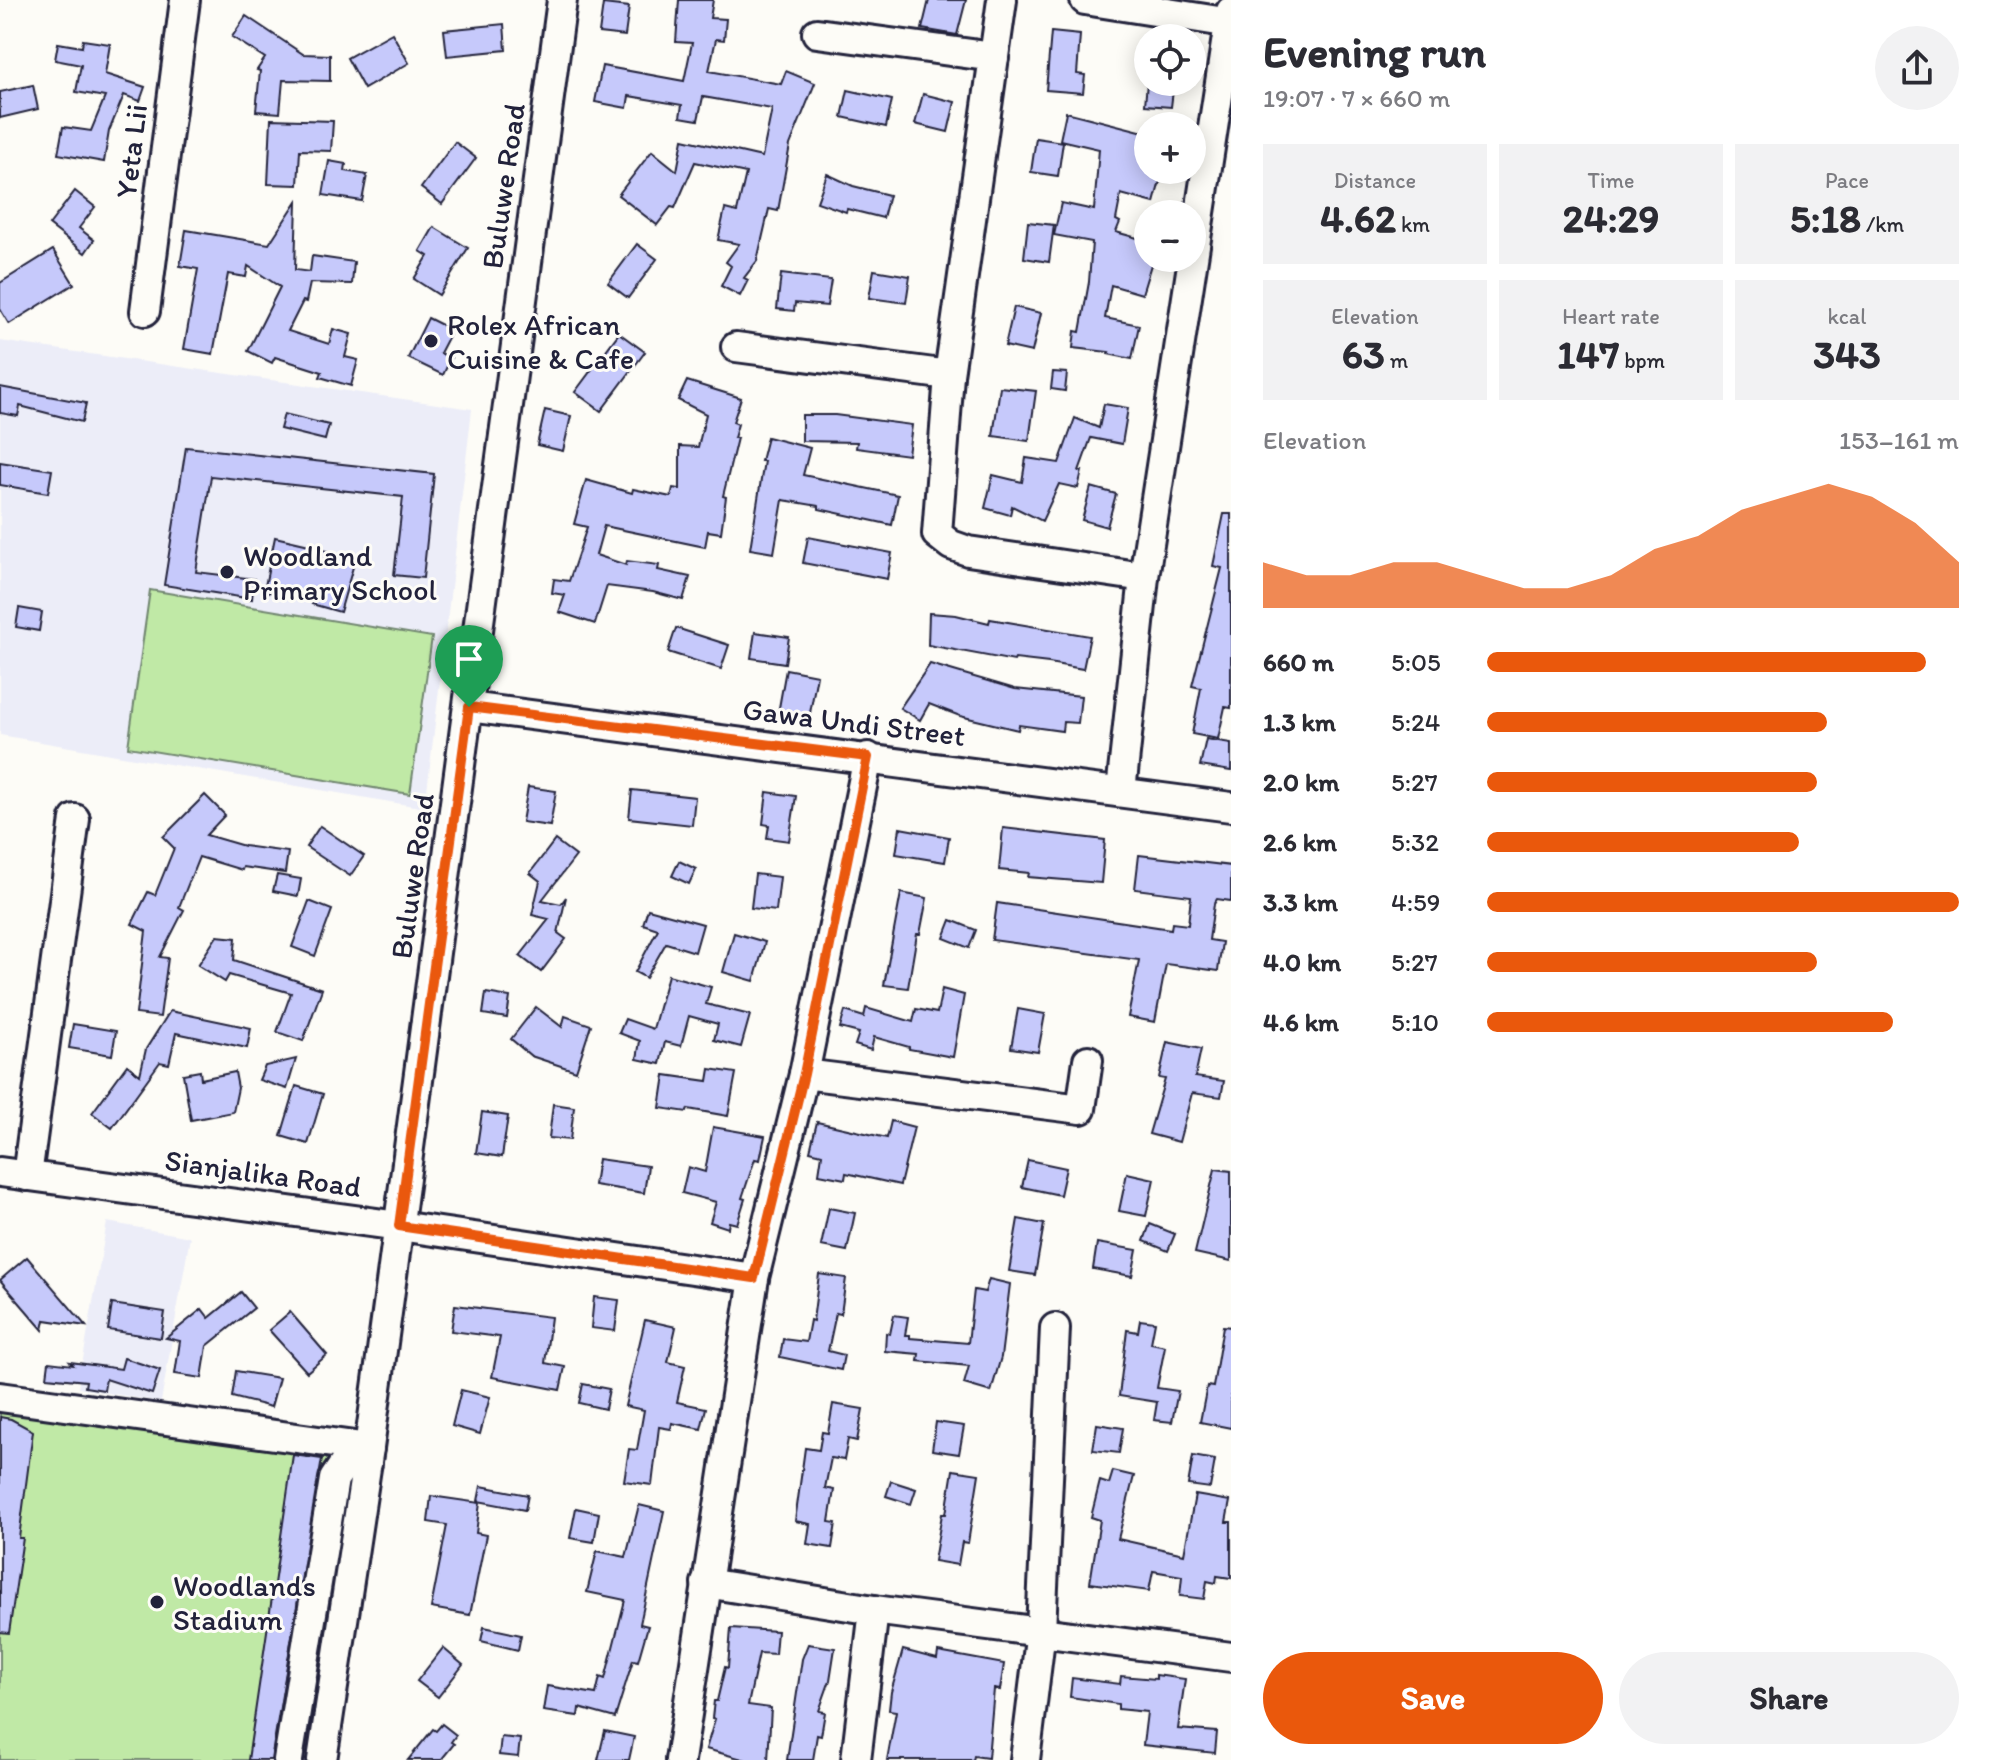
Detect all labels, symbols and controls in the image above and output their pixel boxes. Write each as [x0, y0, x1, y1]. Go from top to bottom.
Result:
map controls [1134, 24, 1206, 272]
button: locate [1134, 24, 1206, 96]
text: Evening run [1263, 25, 1486, 78]
button: share [1875, 26, 1959, 110]
text: 19:07 · 7 × 660 m [1263, 82, 1450, 114]
street label: Buluwe Road [473, 101, 533, 271]
street label: Yeta Lii [107, 102, 155, 200]
button: + [1134, 112, 1206, 184]
text: Distance [1334, 167, 1416, 194]
text: Time [1588, 167, 1634, 194]
text: Pace [1825, 167, 1869, 194]
text: 4.62 [1320, 194, 1396, 242]
text: 24:29 [1563, 194, 1659, 242]
text: 5:18 [1790, 194, 1861, 242]
button: − [1134, 200, 1206, 272]
text: km [1396, 211, 1430, 238]
text: /km [1861, 211, 1904, 238]
text: Elevation [1331, 303, 1419, 330]
text: Heart rate [1562, 303, 1660, 330]
text: kcal [1827, 303, 1867, 330]
place label: Rolex African Cuisine & Cafe [447, 306, 634, 377]
text: 63 [1342, 330, 1385, 378]
text: 147 [1557, 330, 1619, 378]
text: 343 [1813, 330, 1881, 378]
marker: Rolex African Cuisine & Cafe [422, 332, 440, 350]
text: m [1385, 347, 1408, 374]
text: bpm [1619, 347, 1665, 374]
text: Elevation [1263, 424, 1366, 456]
text: 153–161 m [1839, 424, 1959, 456]
place label: Woodland Primary School [243, 537, 437, 608]
marker: Woodland Primary School [218, 563, 236, 581]
pin [435, 625, 503, 707]
icon: arrive [447, 637, 491, 681]
text: 660 m [1263, 646, 1334, 678]
text: 5:05 [1391, 646, 1441, 678]
street label: Gawa Undi Street [741, 690, 967, 754]
text: 1.3 km [1263, 706, 1336, 738]
text: 5:24 [1391, 706, 1440, 738]
text: 2.0 km [1263, 766, 1339, 798]
text: 5:27 [1391, 766, 1438, 798]
street label: Buluwe Road [382, 791, 442, 961]
text: 2.6 km [1263, 826, 1337, 858]
text: 5:32 [1391, 826, 1439, 858]
text: 3.3 km [1263, 886, 1338, 918]
text: 4:59 [1391, 886, 1440, 918]
text: 4.0 km [1263, 946, 1341, 978]
text: 5:27 [1391, 946, 1438, 978]
text: 4.6 km [1263, 1006, 1339, 1038]
text: 5:10 [1391, 1006, 1439, 1038]
street label: Sianjalika Road [163, 1141, 363, 1205]
place label: Woodlands Stadium [173, 1567, 316, 1638]
marker: Woodlands Stadium [148, 1593, 166, 1611]
button: Save [1263, 1652, 1603, 1744]
button: Share [1619, 1652, 1959, 1744]

